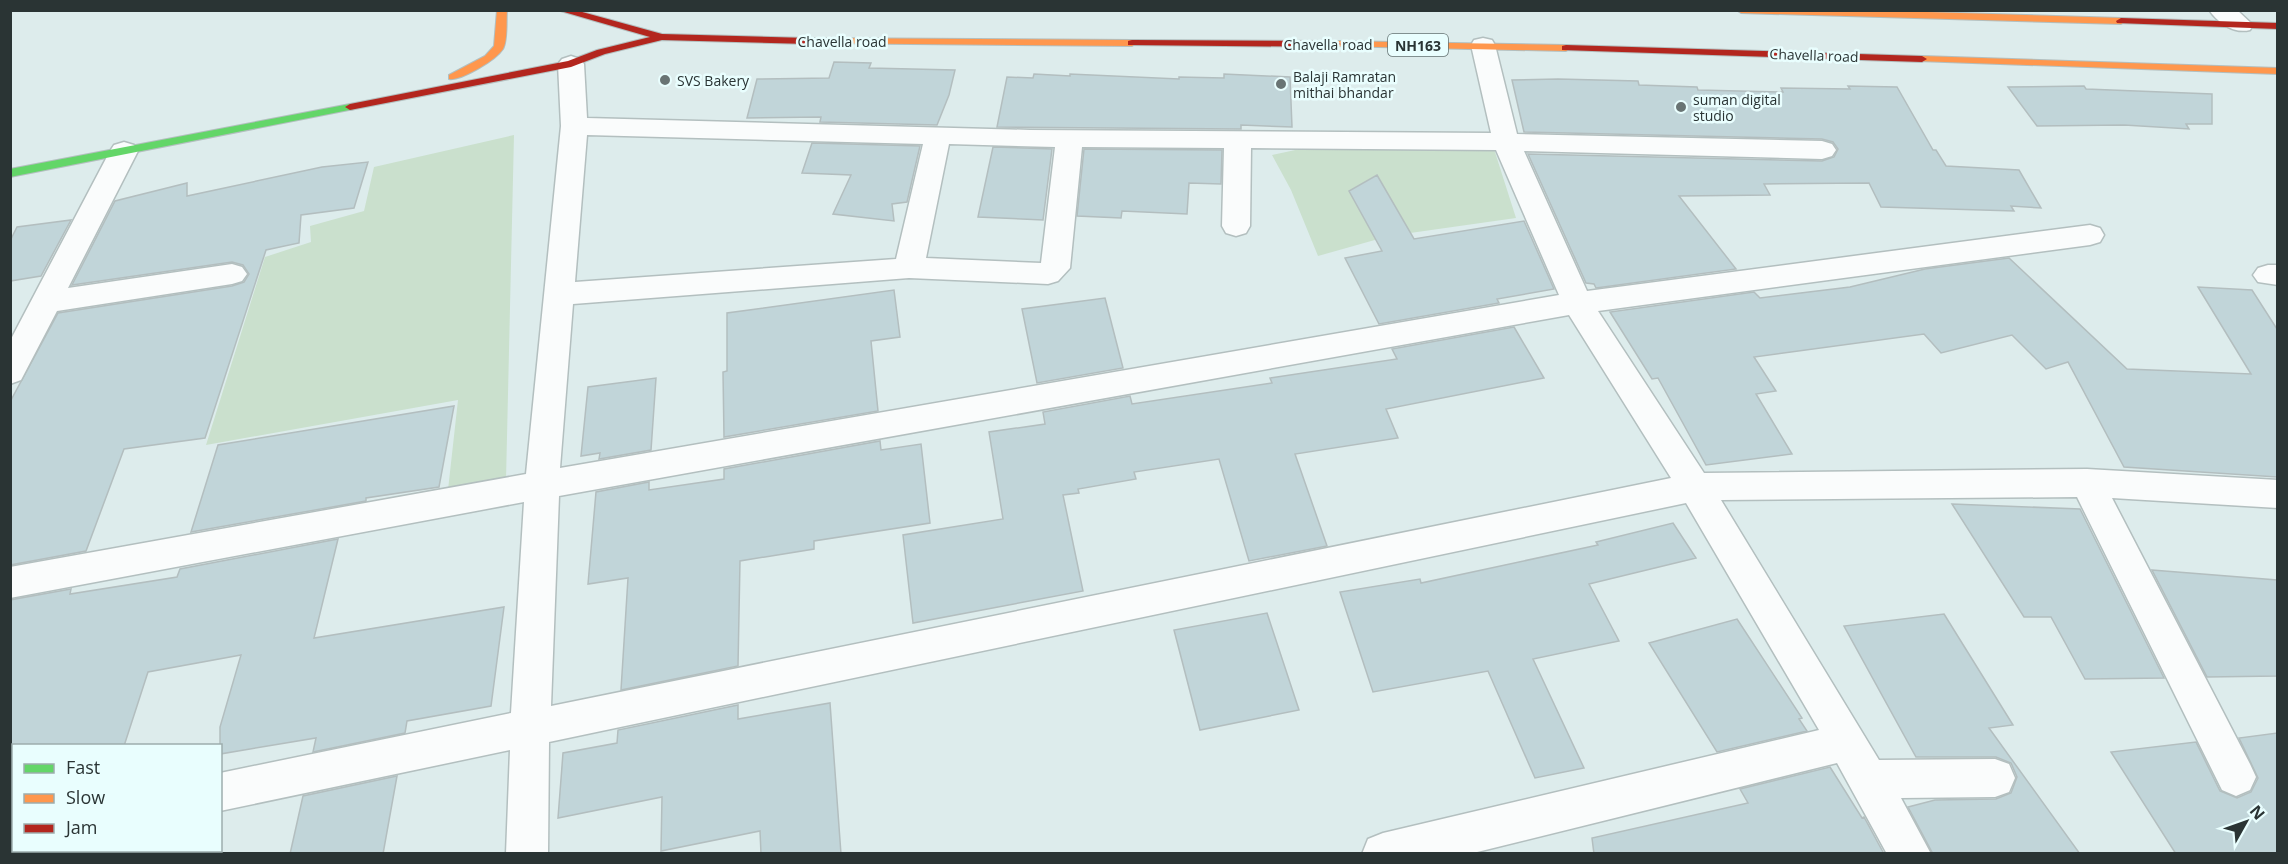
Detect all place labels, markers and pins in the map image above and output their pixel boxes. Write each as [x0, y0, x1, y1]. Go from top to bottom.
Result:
place label: Balaji Ramratan mithai bhandar [1293, 67, 1396, 102]
place label: SVS Bakery [677, 71, 750, 90]
marker: SVS Bakery [658, 73, 672, 87]
marker: Balaji Ramratan mithai bhandar [1274, 77, 1288, 91]
place label: suman digital studio [1693, 90, 1781, 125]
marker: suman digital studio [1674, 100, 1688, 114]

